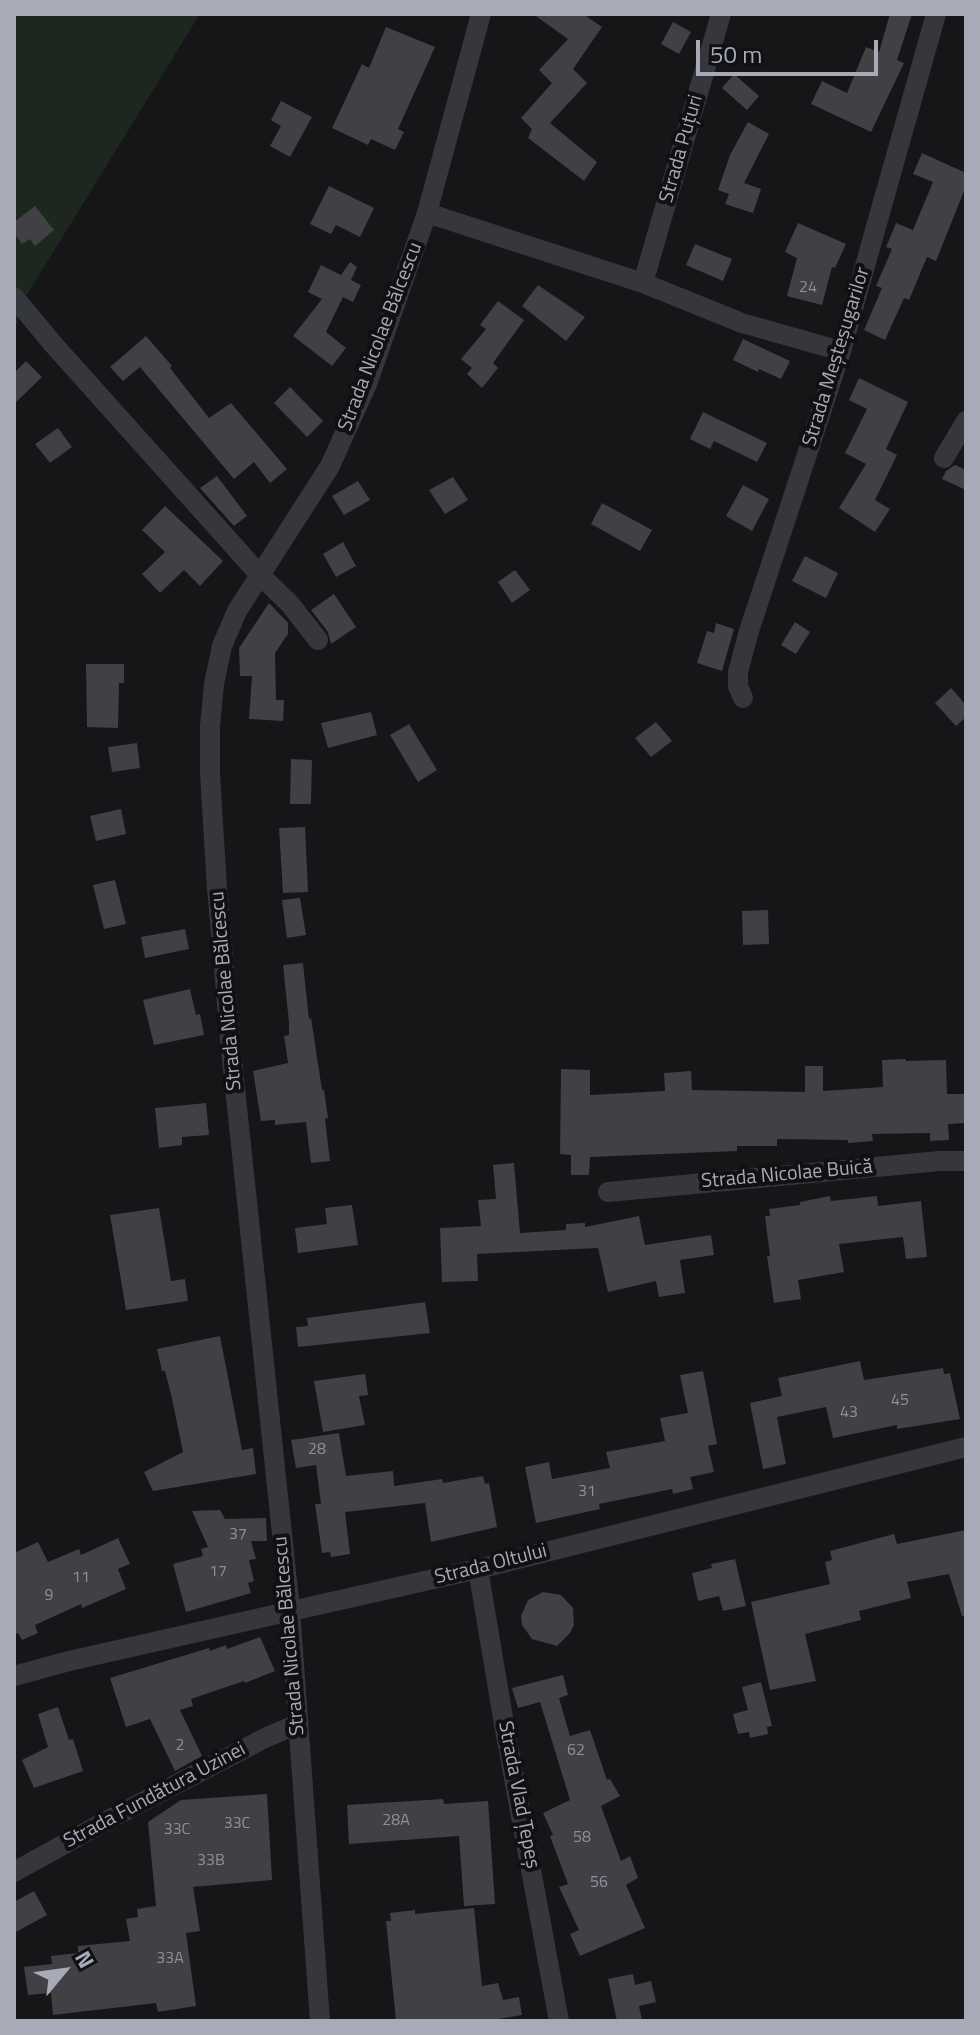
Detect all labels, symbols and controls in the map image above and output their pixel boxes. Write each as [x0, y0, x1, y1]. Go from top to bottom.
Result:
scale bar [700, 24, 882, 74]
text: 50 m [710, 36, 762, 72]
street label: Strada Puțuri [655, 92, 709, 206]
street label: Strada Nicolae Bălcescu [334, 239, 428, 435]
street label: Strada Meșteșugarilor [798, 264, 876, 450]
house number: 24 [799, 278, 817, 298]
street label: Strada Nicolae Bălcescu [206, 890, 248, 1092]
street label: Strada Nicolae Buică [700, 1156, 874, 1194]
house number: 45 [891, 1391, 909, 1411]
house number: 43 [840, 1403, 858, 1423]
house number: 28 [308, 1440, 326, 1460]
house number: 31 [578, 1482, 596, 1502]
house number: 37 [229, 1525, 247, 1545]
street label: Strada Nicolae Bălcescu [269, 1535, 311, 1737]
street label: Strada Oltului [432, 1539, 550, 1591]
house number: 17 [209, 1562, 227, 1582]
house number: 11 [72, 1568, 90, 1588]
house number: 9 [45, 1586, 53, 1606]
street label: Strada Vlad Țepeș [492, 1719, 544, 1871]
house number: 2 [176, 1736, 184, 1756]
street label: Strada Fundătura Uzinei [60, 1738, 250, 1854]
house number: 62 [567, 1741, 585, 1761]
house number: 28A [382, 1811, 410, 1831]
house number: 33C [224, 1814, 250, 1834]
house number: 33C [164, 1820, 190, 1840]
house number: 58 [573, 1828, 591, 1848]
house number: 33B [197, 1851, 225, 1871]
house number: 56 [590, 1873, 608, 1893]
north arrow [24, 1931, 104, 2011]
text: N [66, 1944, 104, 1974]
house number: 33A [156, 1949, 184, 1969]

